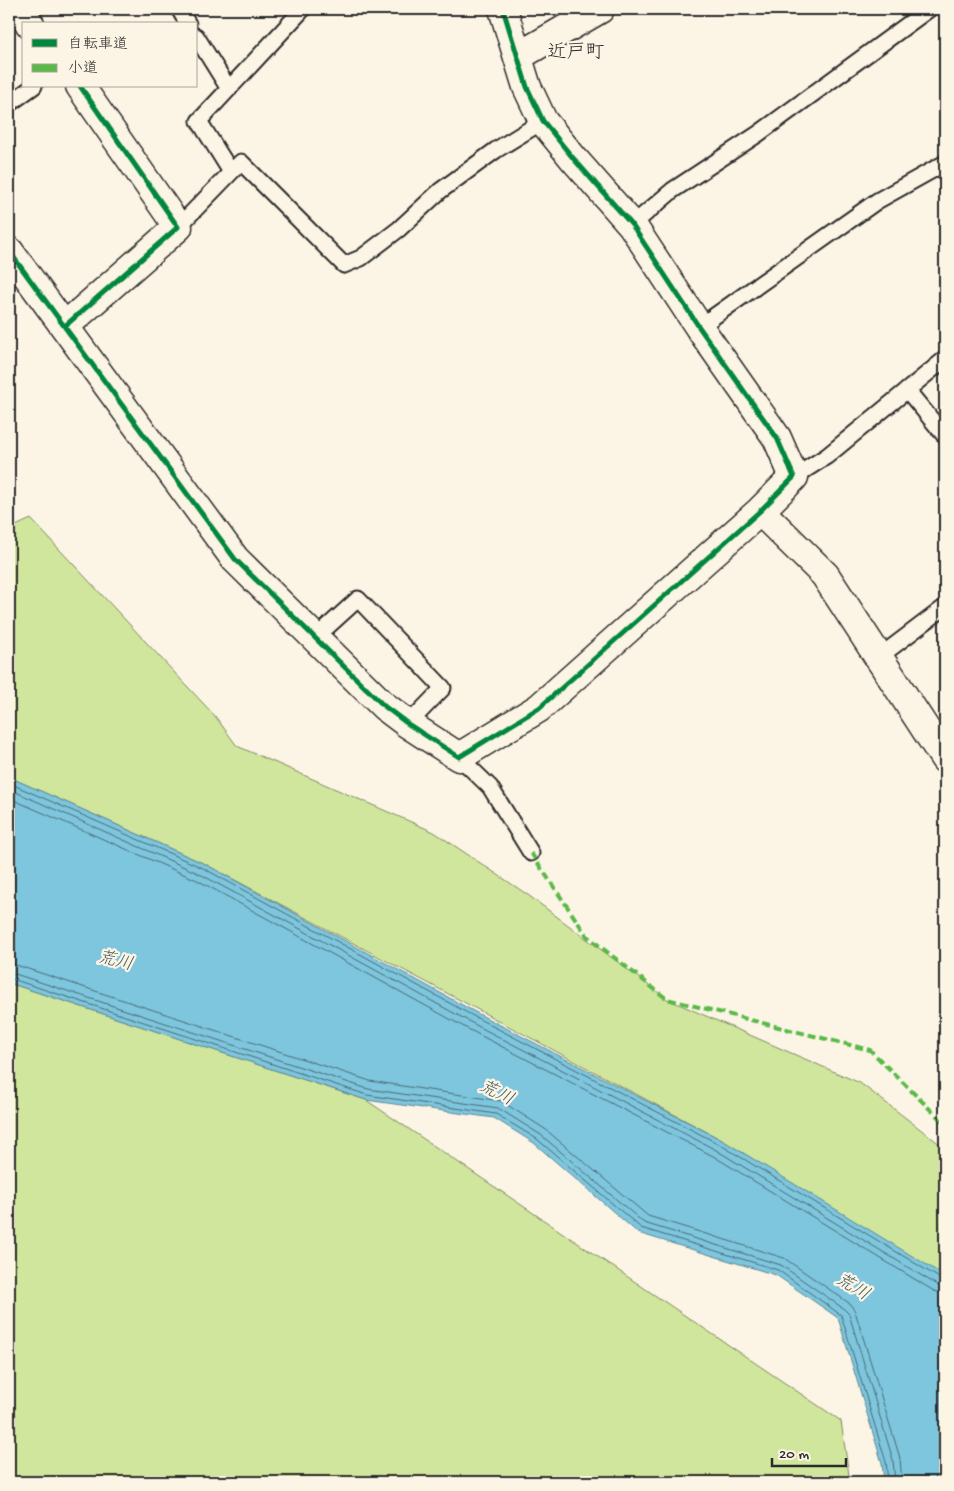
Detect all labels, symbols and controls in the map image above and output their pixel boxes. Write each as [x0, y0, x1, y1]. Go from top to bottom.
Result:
legend [22, 22, 198, 88]
text: 自転車道 [68, 35, 128, 54]
district label: 近戸町 [547, 42, 605, 65]
text: 小道 [68, 60, 98, 78]
water label: 荒川 [95, 947, 135, 976]
water label: 荒川 [475, 1076, 517, 1112]
water label: 荒川 [831, 1269, 873, 1306]
scale bar [772, 1436, 845, 1468]
text: 20 m [779, 1446, 809, 1464]

